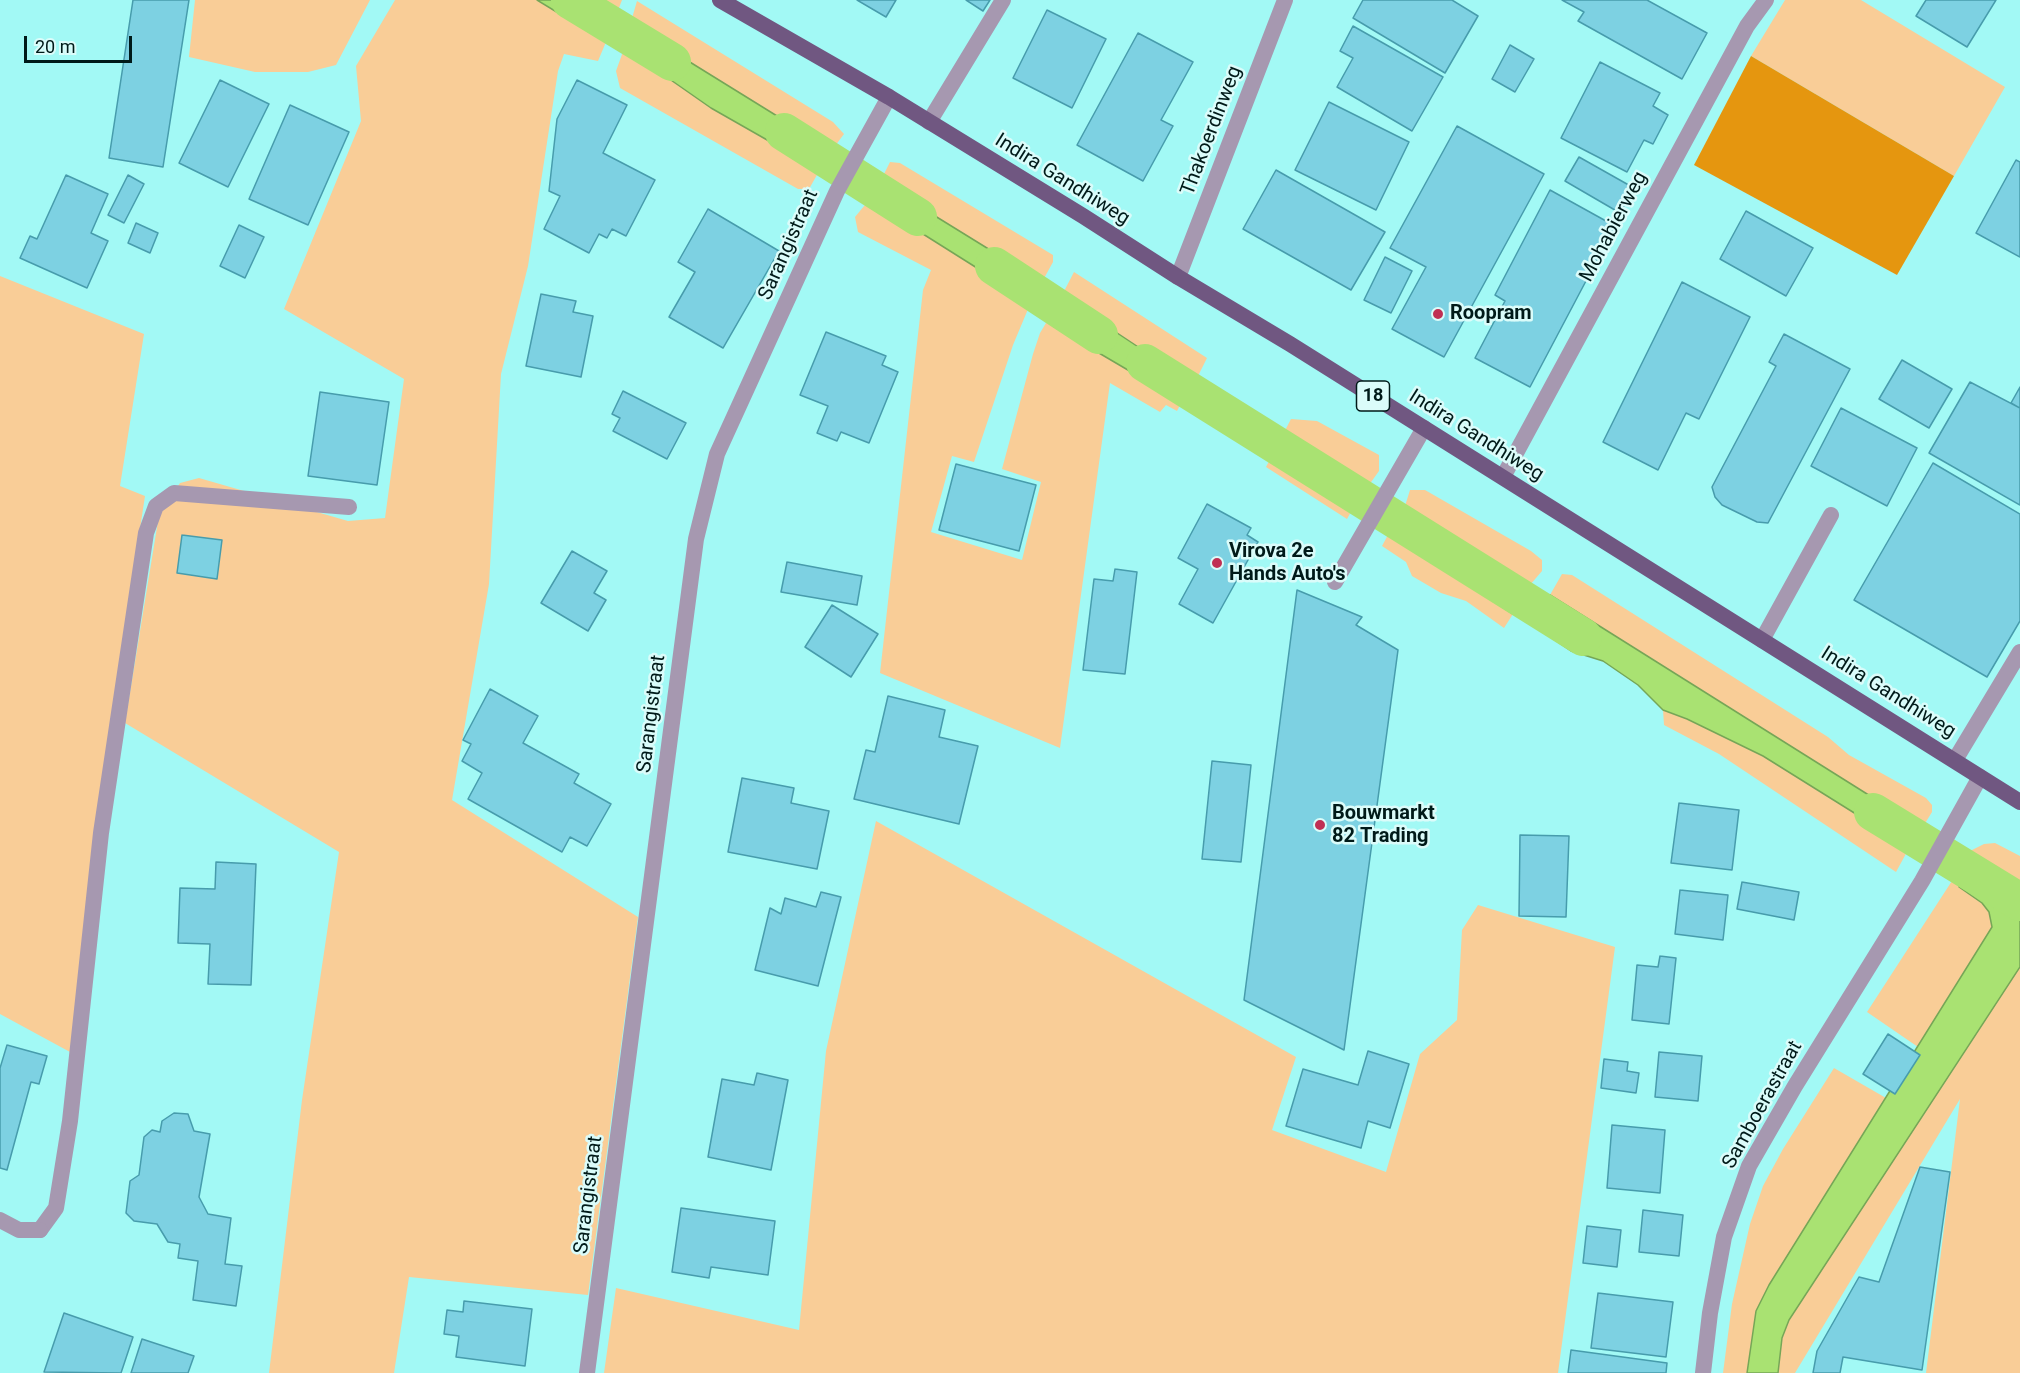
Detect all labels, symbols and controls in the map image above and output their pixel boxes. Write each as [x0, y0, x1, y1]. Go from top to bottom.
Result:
scale bar [27, 24, 135, 62]
text: 20 m [35, 36, 75, 57]
street label: Thakoerdinweg [1176, 63, 1248, 199]
street label: Indira Gandhiweg [990, 129, 1134, 231]
street label: Mohabierweg [1575, 168, 1653, 286]
street label: Sarangistraat [754, 186, 824, 304]
place label: Roopram [1450, 302, 1532, 326]
marker: Roopram [1431, 307, 1445, 321]
road number: 18 [1356, 381, 1390, 411]
street label: Indira Gandhiweg [1404, 385, 1548, 487]
place label: Virova 2e Hands Auto's [1229, 540, 1345, 587]
marker: Virova 2e Hands Auto's [1210, 556, 1224, 570]
street label: Indira Gandhiweg [1816, 642, 1960, 744]
street label: Sarangistraat [633, 654, 671, 774]
place label: Bouwmarkt 82 Trading [1332, 802, 1435, 849]
marker: Bouwmarkt 82 Trading [1313, 818, 1327, 832]
street label: Samboerastraat [1718, 1037, 1808, 1173]
street label: Sarangistraat [570, 1135, 608, 1255]

